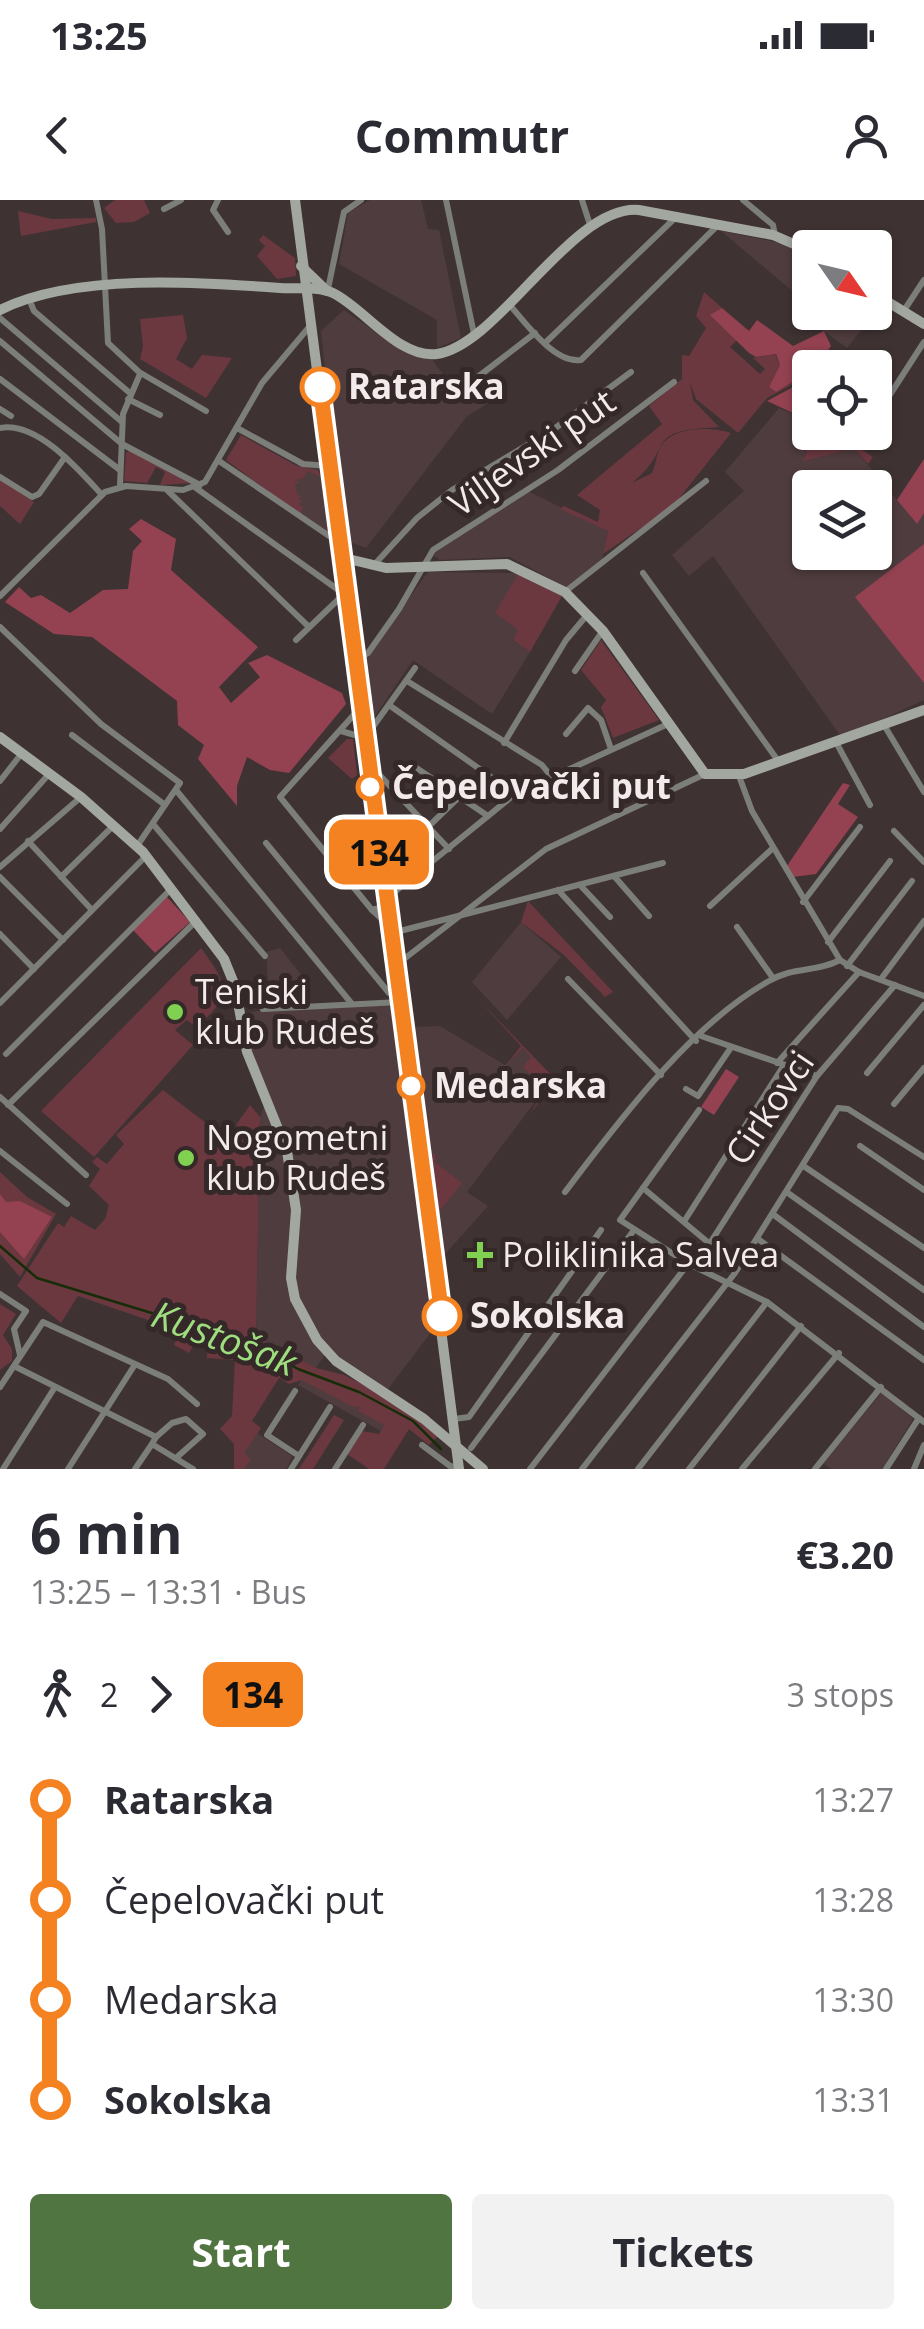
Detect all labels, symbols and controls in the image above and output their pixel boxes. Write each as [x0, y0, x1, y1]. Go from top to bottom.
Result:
text: 13:25 [50, 9, 148, 61]
text: Commutr [355, 105, 569, 166]
icon: back [30, 108, 85, 163]
icon: person [839, 108, 894, 163]
north arrow [792, 230, 892, 330]
map controls [792, 230, 892, 570]
button: locate [792, 350, 892, 450]
place label: Ratarska [348, 362, 505, 409]
marker: Ratarska [301, 368, 339, 406]
street label: Viljevski put [439, 377, 624, 526]
button: layers [792, 470, 892, 570]
place label: Čepelovački put [392, 762, 671, 809]
marker: Čepelovački put [357, 774, 383, 800]
line badge: 134 [322, 820, 436, 884]
text: 134 [349, 829, 409, 876]
place label: Teniski klub Rudeš [195, 967, 375, 1054]
marker: Teniski klub Rudeš [164, 1001, 186, 1023]
street label: Cirkovci [714, 1041, 824, 1173]
place label: Medarska [434, 1061, 607, 1108]
marker: Medarska [398, 1073, 424, 1099]
place label: Nogometni klub Rudeš [206, 1113, 388, 1200]
marker: Nogometni klub Rudeš [175, 1147, 197, 1169]
place label: Poliklinika Salvea [502, 1230, 779, 1277]
marker: Poliklinika Salvea [467, 1242, 493, 1268]
water label: Kustošak [145, 1287, 305, 1388]
place label: Sokolska [470, 1291, 625, 1338]
marker: Sokolska [423, 1297, 461, 1335]
text: 6 min [30, 1495, 183, 1570]
text: €3.20 [796, 1528, 894, 1580]
text: 13:25 – 13:31 · Bus [30, 1570, 306, 1613]
icon: walk [30, 1667, 85, 1722]
icon: forward [133, 1667, 188, 1722]
text: 134 [223, 1671, 283, 1718]
text: 2 [100, 1673, 118, 1716]
text: 3 stops [787, 1673, 894, 1716]
text: Ratarska [104, 1773, 274, 1825]
text: 13:27 [812, 1778, 894, 1821]
text: Čepelovački put [104, 1873, 384, 1925]
text: 13:28 [812, 1878, 894, 1921]
text: Medarska [104, 1973, 279, 2025]
text: 13:30 [812, 1978, 894, 2021]
text: Sokolska [104, 2073, 273, 2125]
text: 13:31 [812, 2078, 894, 2121]
button: Start [30, 2194, 452, 2309]
button: Tickets [472, 2194, 894, 2309]

